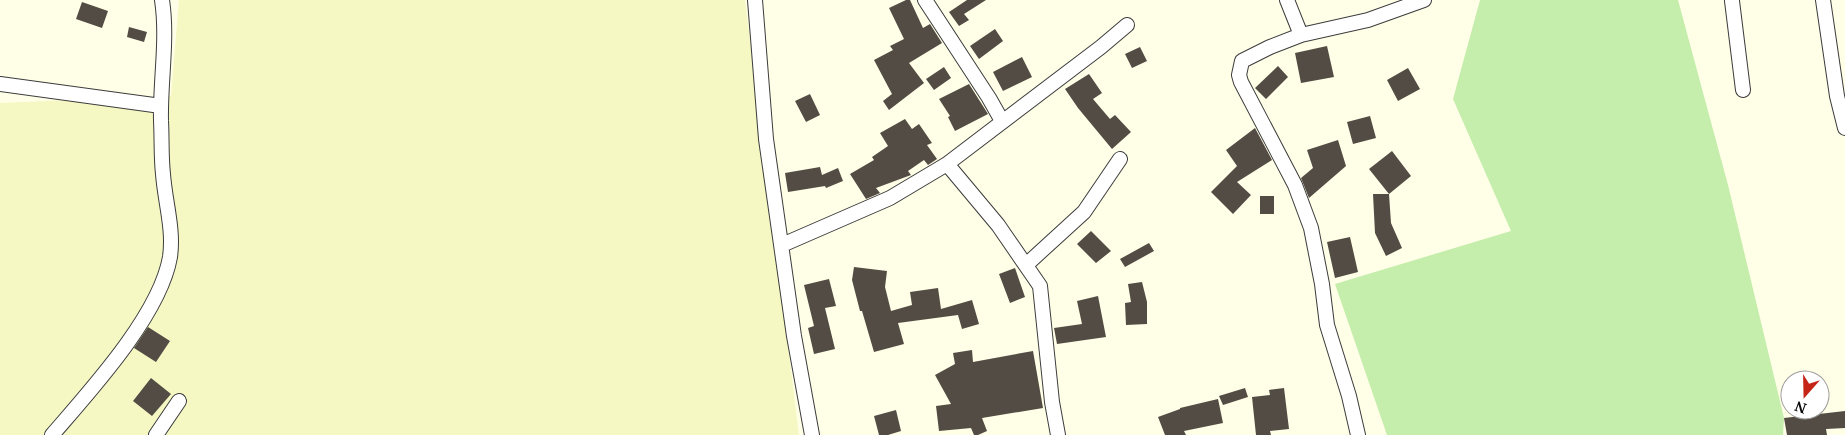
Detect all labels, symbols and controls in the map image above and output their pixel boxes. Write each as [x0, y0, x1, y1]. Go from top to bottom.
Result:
north arrow [1780, 370, 1830, 420]
text: N [1792, 397, 1809, 419]

